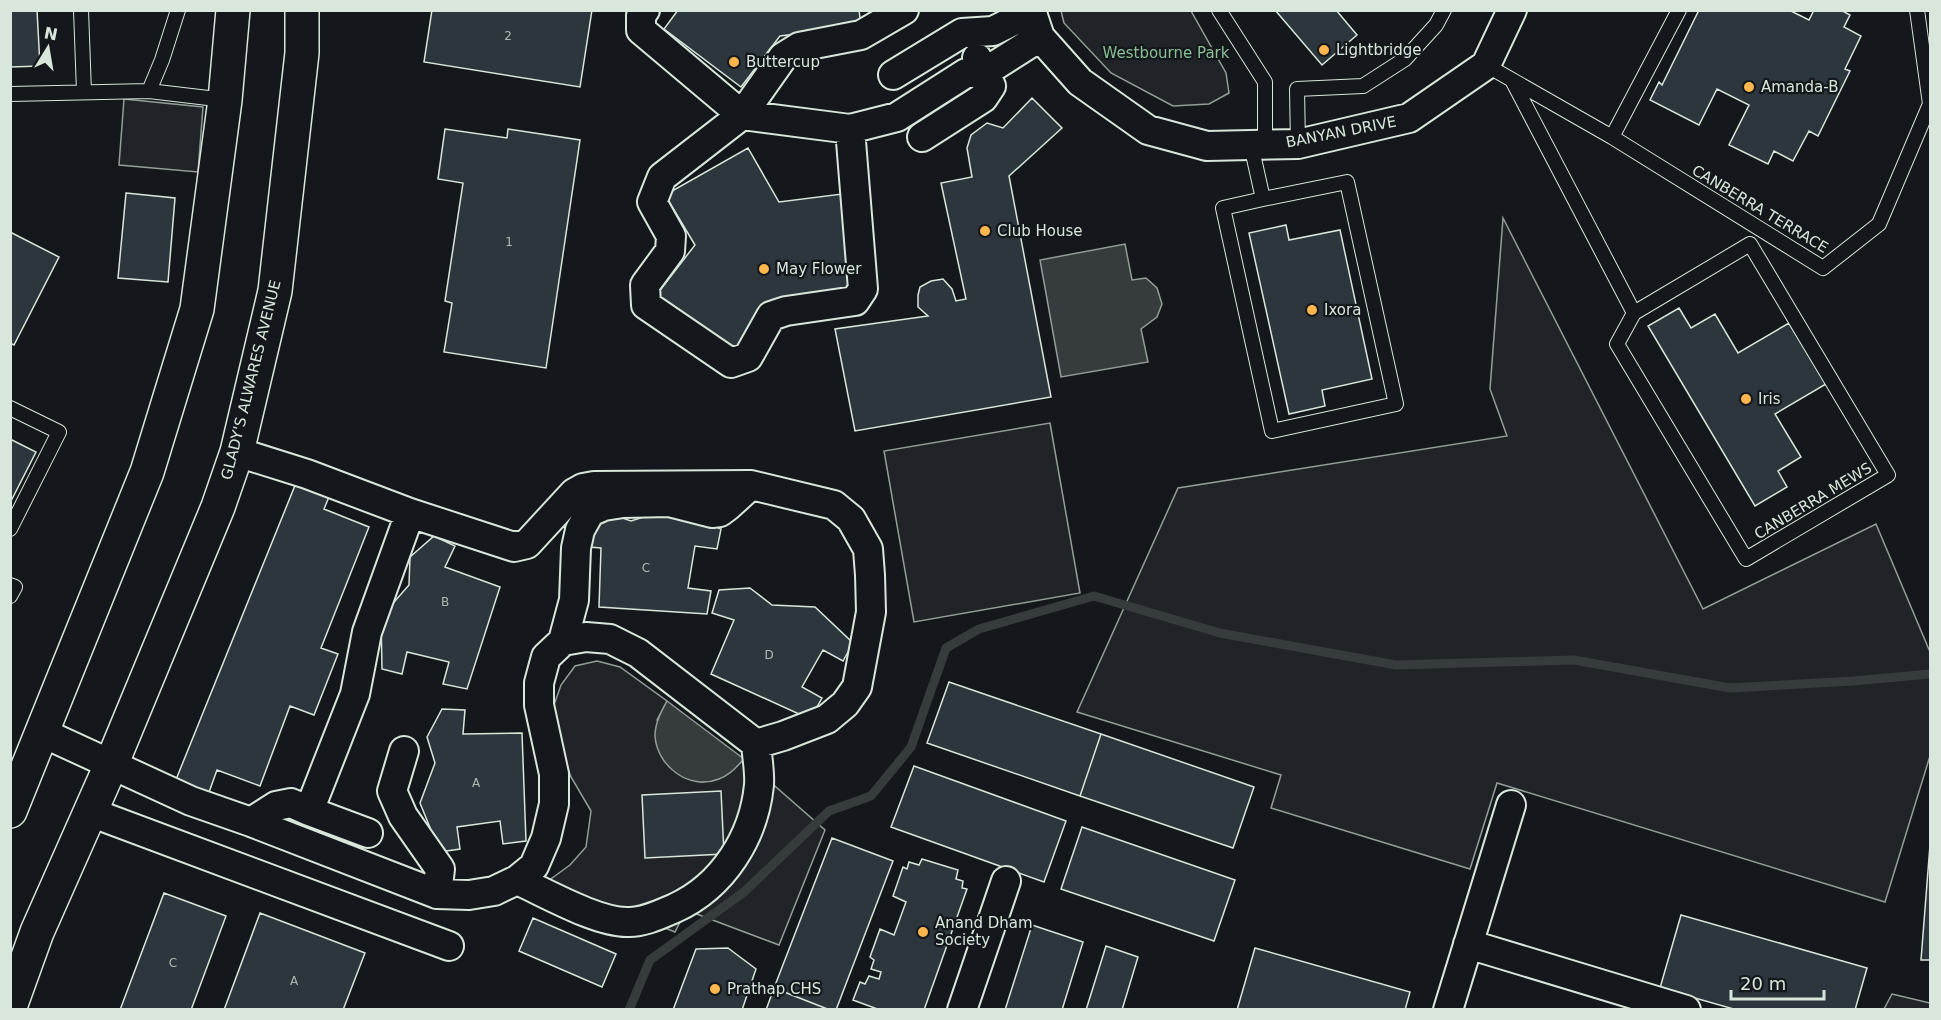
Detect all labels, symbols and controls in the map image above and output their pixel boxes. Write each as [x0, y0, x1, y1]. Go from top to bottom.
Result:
north arrow [18, 18, 78, 78]
text: N [42, 23, 59, 44]
house number: 2 [504, 29, 512, 43]
place label: Lightbridge [1336, 41, 1422, 59]
marker: Lightbridge [1317, 43, 1331, 57]
park label: Westbourne Park [1103, 44, 1230, 62]
place label: Buttercup [746, 53, 820, 71]
marker: Buttercup [727, 55, 741, 69]
place label: Amanda-B [1761, 78, 1838, 96]
marker: Amanda-B [1742, 80, 1756, 94]
street label: BANYAN DRIVE [1284, 112, 1398, 152]
street label: CANBERRA TERRACE [1689, 161, 1831, 257]
place label: Club House [997, 222, 1082, 240]
marker: Club House [978, 224, 992, 238]
house number: 1 [505, 235, 513, 249]
place label: May Flower [776, 260, 862, 278]
marker: May Flower [757, 262, 771, 276]
street label: GLADY'S ALWARES AVENUE [217, 278, 285, 482]
place label: Ixora [1324, 301, 1361, 319]
marker: Ixora [1305, 303, 1319, 317]
place label: Iris [1758, 390, 1781, 408]
marker: Iris [1739, 392, 1753, 406]
street label: CANBERRA MEWS [1751, 459, 1875, 543]
house number: C [642, 561, 650, 575]
house number: B [441, 595, 449, 609]
house number: D [764, 648, 774, 662]
house number: A [472, 776, 481, 790]
place label: Anand Dham Society [935, 914, 1033, 949]
marker: Anand Dham Society [916, 925, 930, 939]
house number: C [169, 956, 177, 970]
scale bar [1731, 963, 1824, 1001]
text: 20 m [1740, 973, 1786, 994]
house number: A [290, 974, 299, 988]
place label: Prathap CHS [727, 980, 821, 998]
marker: Prathap CHS [708, 982, 722, 996]

